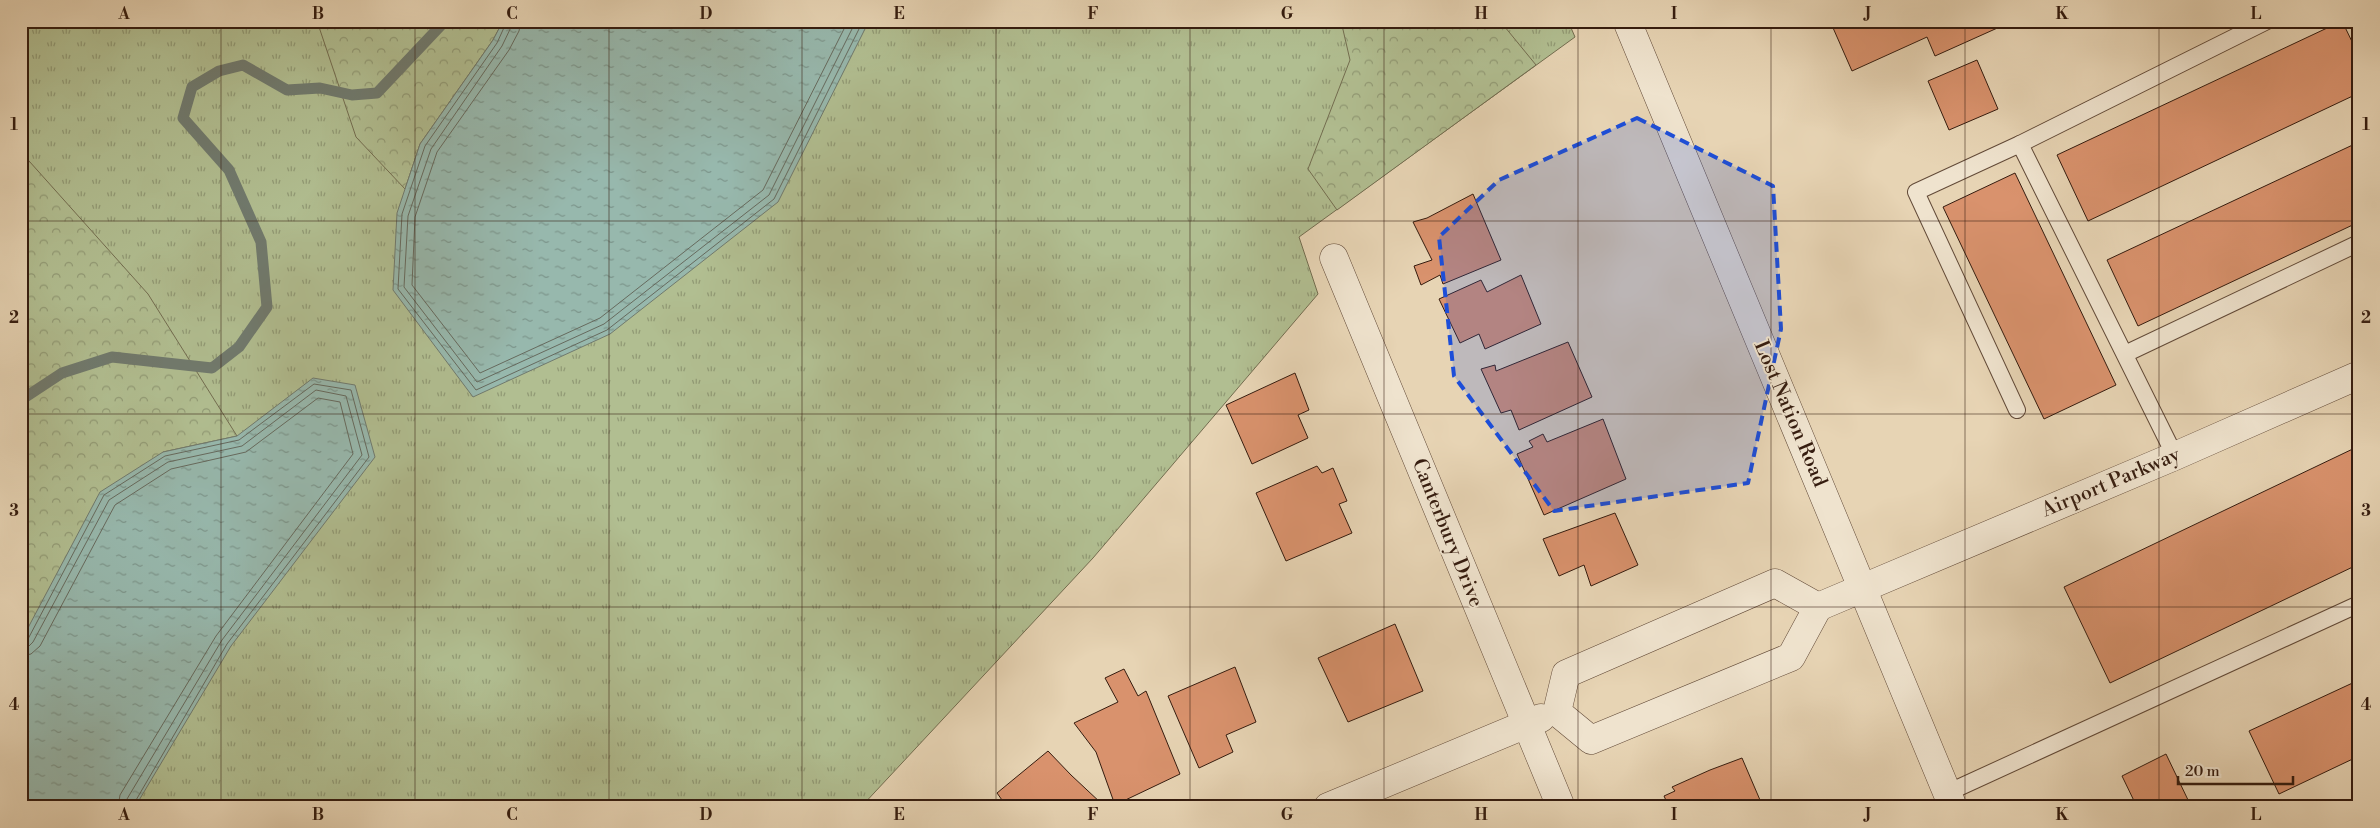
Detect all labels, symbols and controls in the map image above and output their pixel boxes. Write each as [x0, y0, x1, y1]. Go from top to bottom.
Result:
text: A [117, 4, 130, 24]
text: B [312, 4, 324, 24]
text: C [506, 4, 518, 24]
text: D [700, 4, 713, 24]
text: E [893, 4, 905, 24]
text: F [1087, 4, 1099, 24]
text: G [1281, 4, 1294, 24]
text: H [1474, 4, 1488, 24]
text: I [1671, 4, 1677, 24]
text: J [1863, 4, 1871, 24]
text: K [2056, 4, 2070, 24]
text: L [2251, 4, 2262, 24]
text: 1 [10, 115, 18, 135]
text: 1 [2362, 115, 2370, 135]
text: 2 [9, 308, 19, 328]
text: 2 [2361, 308, 2371, 328]
street label: Lost Nation Road [1748, 337, 1832, 492]
street label: Airport Parkway [2037, 442, 2184, 524]
street label: Canterbury Drive [1406, 455, 1488, 611]
text: 3 [9, 501, 19, 521]
text: 3 [2361, 501, 2371, 521]
text: 4 [9, 695, 20, 715]
text: 4 [2361, 695, 2372, 715]
scale bar [2178, 753, 2292, 785]
text: 20 m [2185, 762, 2220, 781]
text: A [117, 805, 130, 825]
text: B [312, 805, 324, 825]
text: C [506, 805, 518, 825]
text: D [700, 805, 713, 825]
text: E [893, 805, 905, 825]
text: F [1087, 805, 1099, 825]
text: G [1281, 805, 1294, 825]
text: H [1474, 805, 1488, 825]
text: I [1671, 805, 1677, 825]
text: J [1863, 805, 1871, 825]
text: K [2056, 805, 2070, 825]
text: L [2251, 805, 2262, 825]

